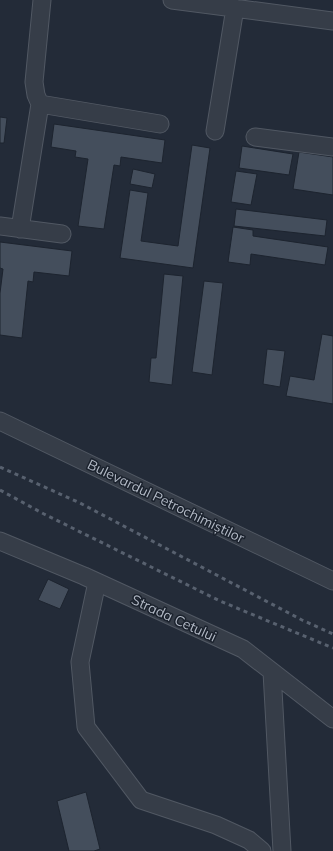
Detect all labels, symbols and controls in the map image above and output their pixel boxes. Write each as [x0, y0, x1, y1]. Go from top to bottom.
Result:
street label: Bulevardul Petrochimiștilor [85, 455, 248, 547]
street label: Strada Cetului [129, 590, 219, 646]

